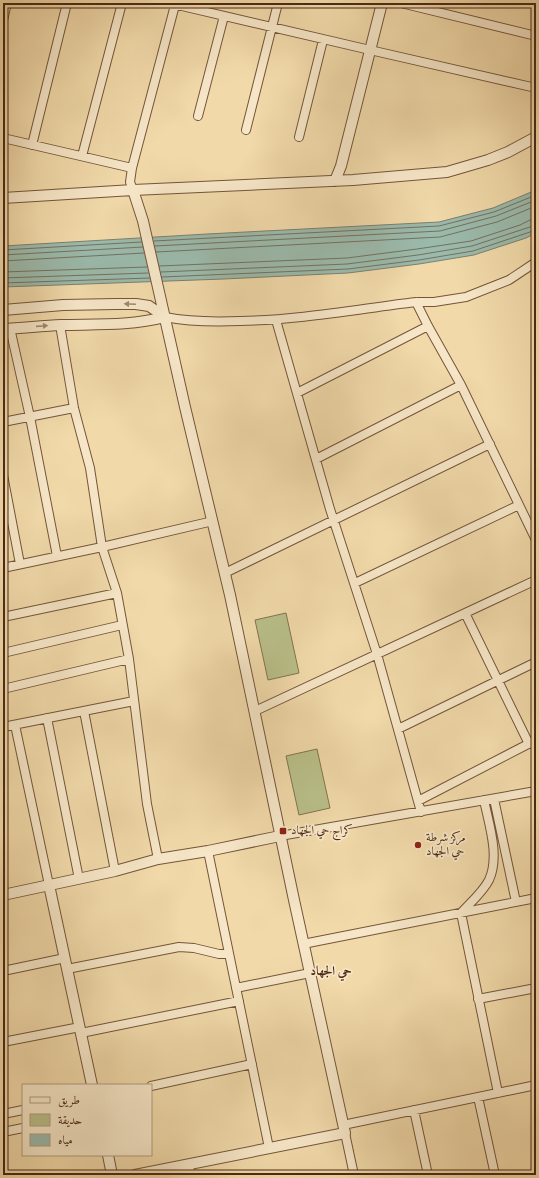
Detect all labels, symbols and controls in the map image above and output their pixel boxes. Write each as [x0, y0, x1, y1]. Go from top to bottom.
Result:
one-way arrow [123, 301, 136, 307]
one-way arrow [36, 323, 48, 330]
place label: كراج حي الجهاد [291, 823, 353, 841]
marker: كراج حي الجهاد [278, 826, 288, 836]
place label: مركز شرطة حي الجهاد [426, 830, 466, 861]
marker: مركز شرطة حي الجهاد [413, 840, 423, 850]
district label: حي الجهاد [310, 963, 352, 982]
legend [22, 1084, 152, 1156]
text: طريق [58, 1093, 80, 1109]
text: حديقة [58, 1113, 82, 1129]
text: مياه [58, 1133, 73, 1149]

